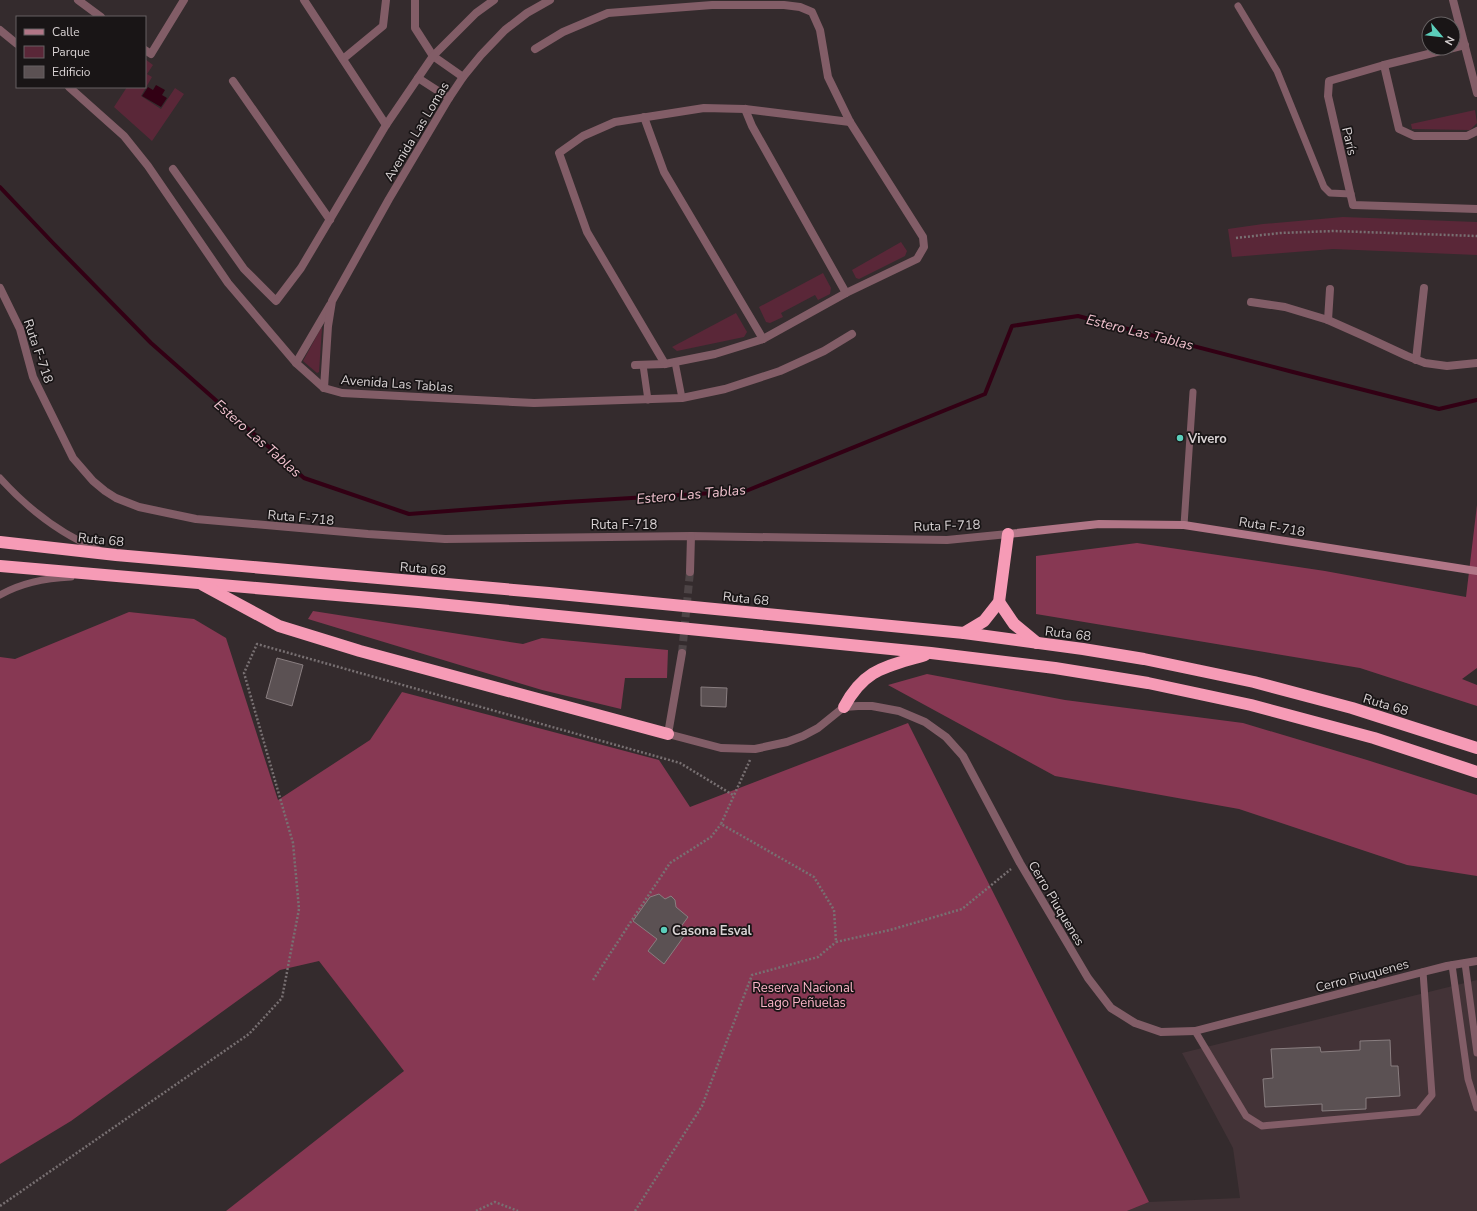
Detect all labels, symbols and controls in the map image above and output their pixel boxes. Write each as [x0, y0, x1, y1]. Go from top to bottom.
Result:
legend [16, 16, 146, 88]
north arrow [1421, 16, 1461, 56]
text: Calle [52, 24, 80, 40]
text: N [1441, 33, 1458, 48]
text: Parque [52, 44, 90, 60]
text: Edificio [52, 64, 91, 80]
street label: Avenida Las Lomas [380, 78, 454, 185]
street label: París [1337, 125, 1361, 157]
water label: Estero Las Tablas [1084, 310, 1196, 355]
street label: Ruta F-718 [19, 317, 57, 386]
street label: Avenida Las Tablas [340, 371, 454, 397]
water label: Estero Las Tablas [210, 395, 306, 482]
place label: Vivero [1187, 430, 1227, 448]
marker: Vivero [1175, 433, 1185, 443]
water label: Estero Las Tablas [635, 480, 747, 509]
street label: Ruta F-718 [267, 506, 335, 530]
street label: Ruta F-718 [1237, 513, 1306, 541]
street label: Ruta F-718 [591, 516, 658, 534]
street label: Ruta F-718 [913, 516, 981, 536]
street label: Ruta 68 [77, 529, 125, 551]
street label: Ruta 68 [399, 558, 447, 580]
street label: Ruta 68 [722, 588, 770, 610]
street label: Ruta 68 [1044, 622, 1092, 646]
street label: Ruta 68 [1361, 690, 1411, 720]
street label: Cerro Piuquenes [1024, 858, 1089, 949]
place label: Casona Esval [672, 922, 753, 940]
marker: Casona Esval [659, 925, 669, 935]
street label: Cerro Piuquenes [1314, 955, 1411, 997]
park label: Reserva Nacional Lago Peñuelas [752, 979, 854, 1012]

